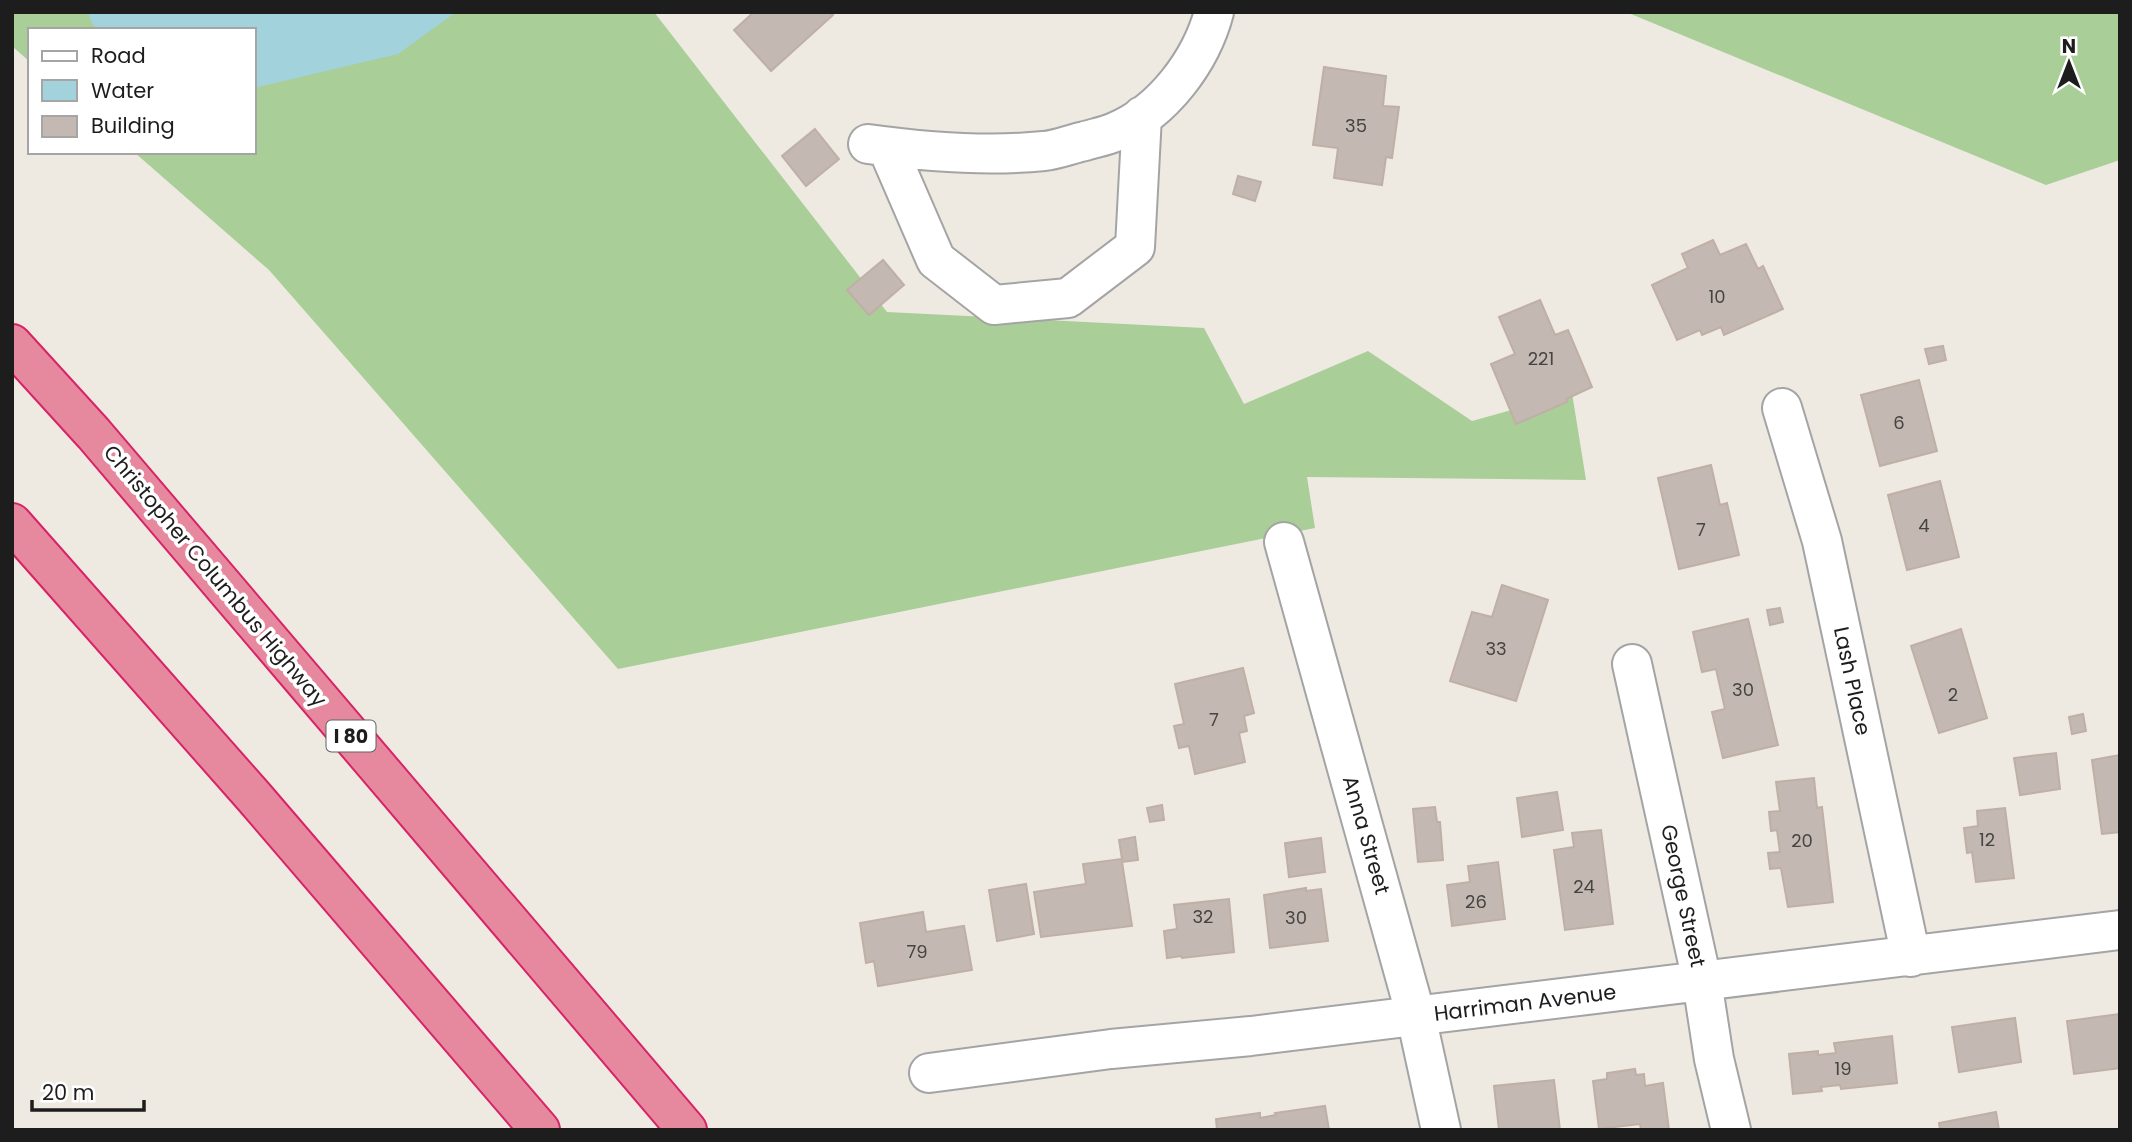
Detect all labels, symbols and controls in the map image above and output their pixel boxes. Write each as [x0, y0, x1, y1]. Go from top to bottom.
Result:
legend [28, 28, 256, 154]
north arrow [2034, 28, 2104, 98]
text: N [2062, 33, 2076, 60]
text: Road [91, 41, 146, 70]
text: Water [91, 76, 154, 105]
text: Building [91, 111, 175, 140]
house number: 35 [1345, 113, 1367, 138]
house number: 10 [1708, 284, 1726, 309]
house number: 221 [1528, 346, 1554, 371]
house number: 6 [1893, 410, 1905, 435]
street label: Christopher Columbus Highway [97, 439, 334, 713]
house number: 4 [1918, 513, 1930, 538]
house number: 7 [1696, 517, 1706, 542]
street label: Lash Place [1827, 624, 1878, 738]
house number: 33 [1485, 636, 1507, 661]
house number: 30 [1732, 677, 1754, 702]
house number: 2 [1948, 682, 1958, 707]
house number: 7 [1209, 707, 1219, 732]
road number: I 80 [326, 720, 376, 751]
street label: Anna Street [1336, 772, 1397, 898]
street label: George Street [1654, 822, 1713, 970]
house number: 12 [1979, 827, 1995, 852]
house number: 20 [1791, 828, 1813, 853]
house number: 24 [1573, 874, 1595, 899]
house number: 26 [1465, 889, 1487, 914]
house number: 32 [1193, 904, 1213, 929]
house number: 30 [1285, 905, 1307, 930]
house number: 79 [906, 939, 928, 964]
street label: Harriman Avenue [1432, 977, 1618, 1028]
house number: 19 [1834, 1056, 1852, 1081]
scale bar [32, 1068, 144, 1112]
text: 20 m [42, 1078, 95, 1107]

